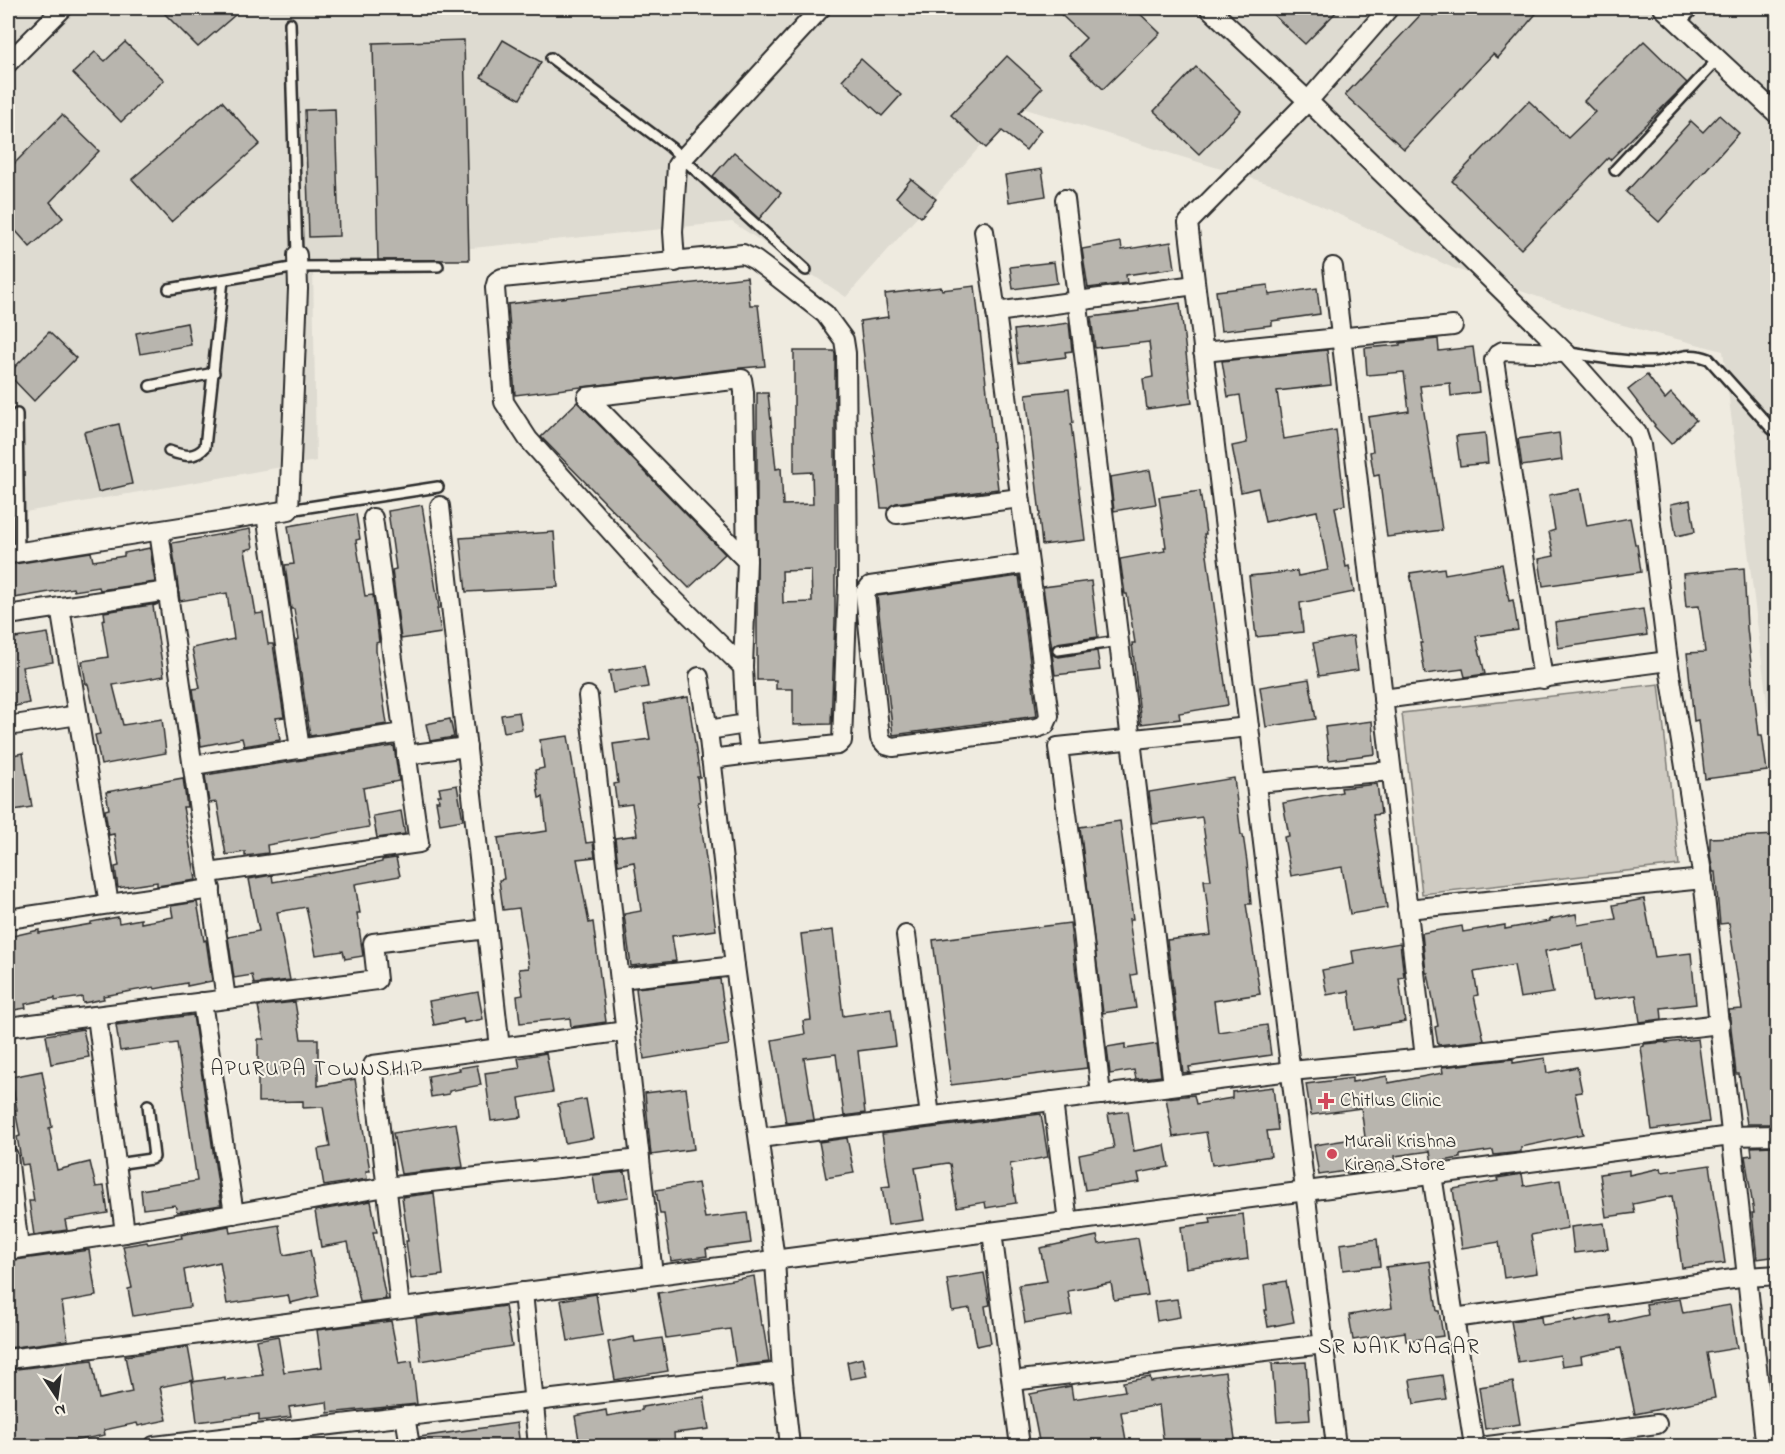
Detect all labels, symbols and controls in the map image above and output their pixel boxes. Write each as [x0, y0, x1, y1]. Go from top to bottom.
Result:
district label: APURUPA TOWNSHIP [211, 1055, 423, 1085]
place label: Chitlus Clinic [1340, 1087, 1441, 1116]
marker: Chitlus Clinic [1317, 1092, 1335, 1110]
place label: Murali Krishna Kirana Store [1344, 1128, 1456, 1180]
marker: Murali Krishna Kirana Store [1325, 1147, 1339, 1161]
district label: SR NAIK NAGAR [1318, 1333, 1480, 1363]
north arrow [27, 1367, 87, 1427]
text: N [52, 1397, 68, 1423]

